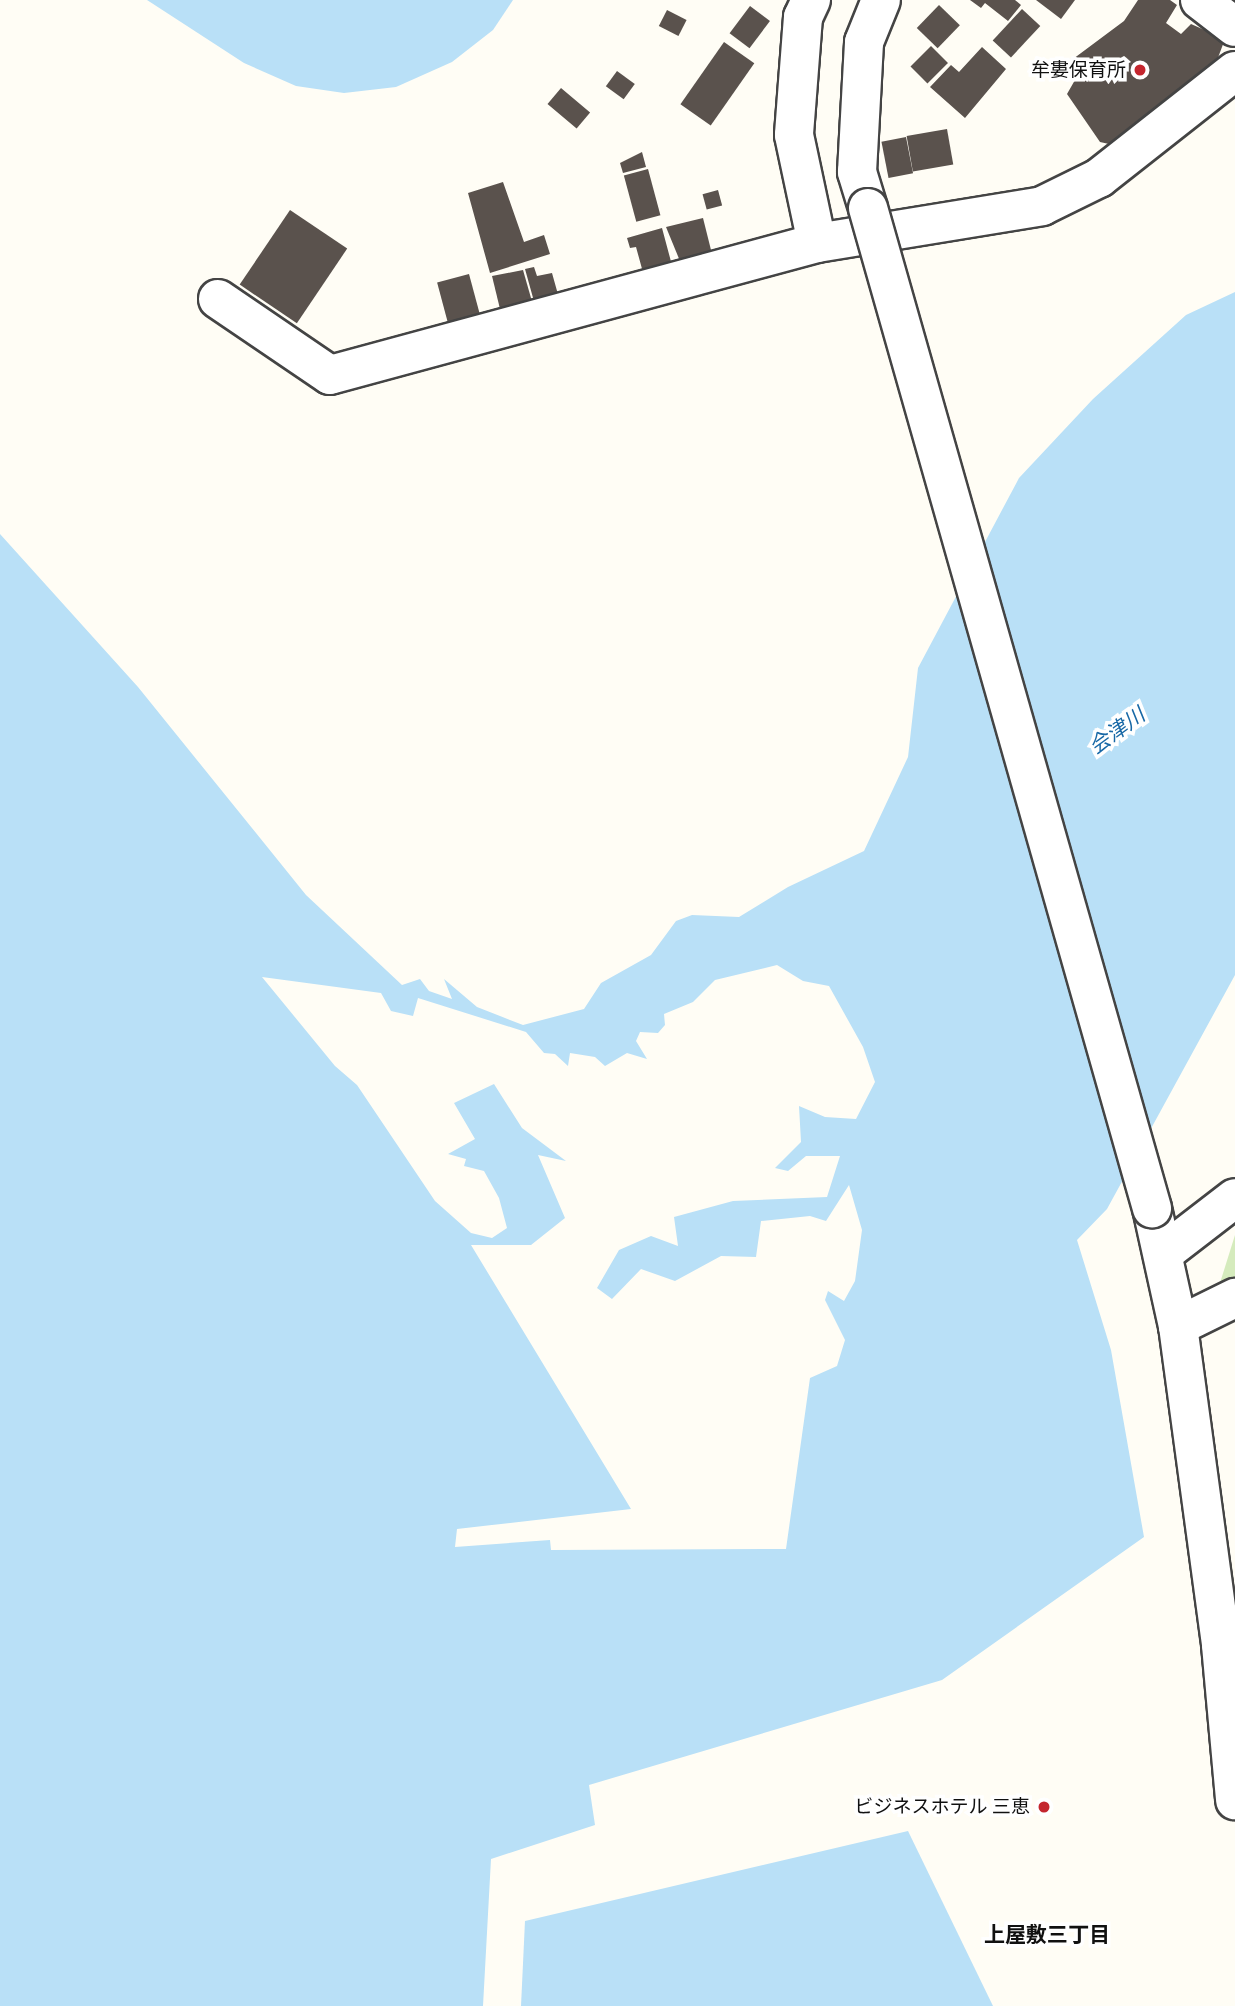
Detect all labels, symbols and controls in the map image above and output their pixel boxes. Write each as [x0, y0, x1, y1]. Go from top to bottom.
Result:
place label: 牟婁保育所 [1031, 59, 1126, 81]
marker: 牟婁保育所 [1132, 62, 1148, 78]
water label: 会津川 [1084, 702, 1150, 760]
place label: ビジネスホテル 三恵 [854, 1796, 1030, 1818]
marker: ビジネスホテル 三恵 [1036, 1799, 1052, 1815]
district label: 上屋敷三丁目 [984, 1922, 1110, 1948]

